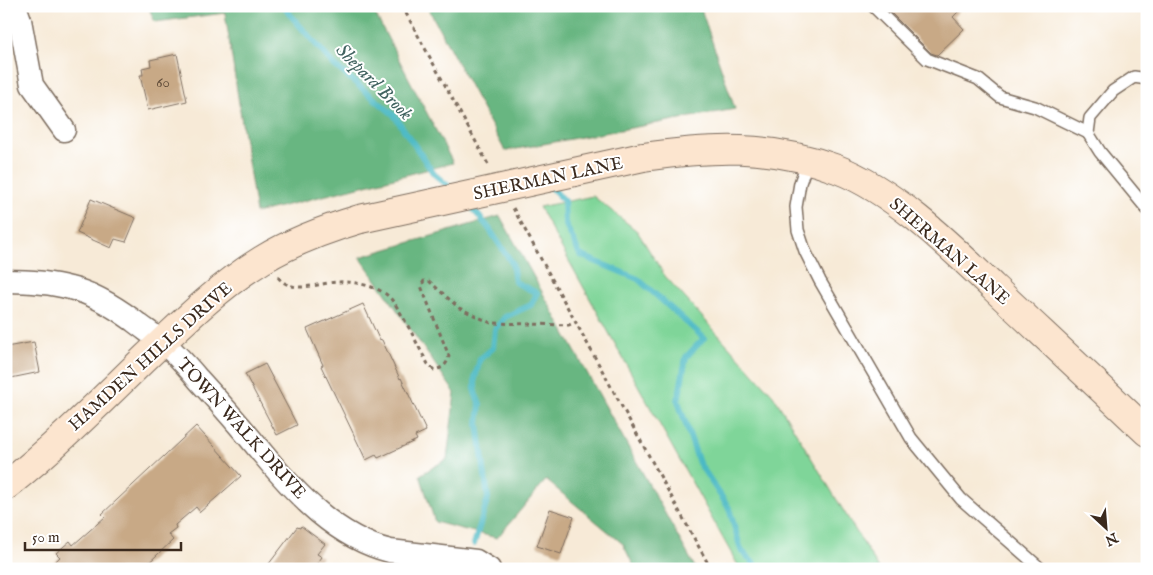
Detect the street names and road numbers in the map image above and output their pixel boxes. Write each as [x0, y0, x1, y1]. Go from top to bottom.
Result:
street label: SHERMAN LANE [471, 152, 625, 207]
street label: SHERMAN LANE [884, 193, 1014, 311]
street label: HAMDEN HILLS DRIVE [64, 277, 238, 437]
street label: TOWN WALK DRIVE [171, 354, 310, 504]

